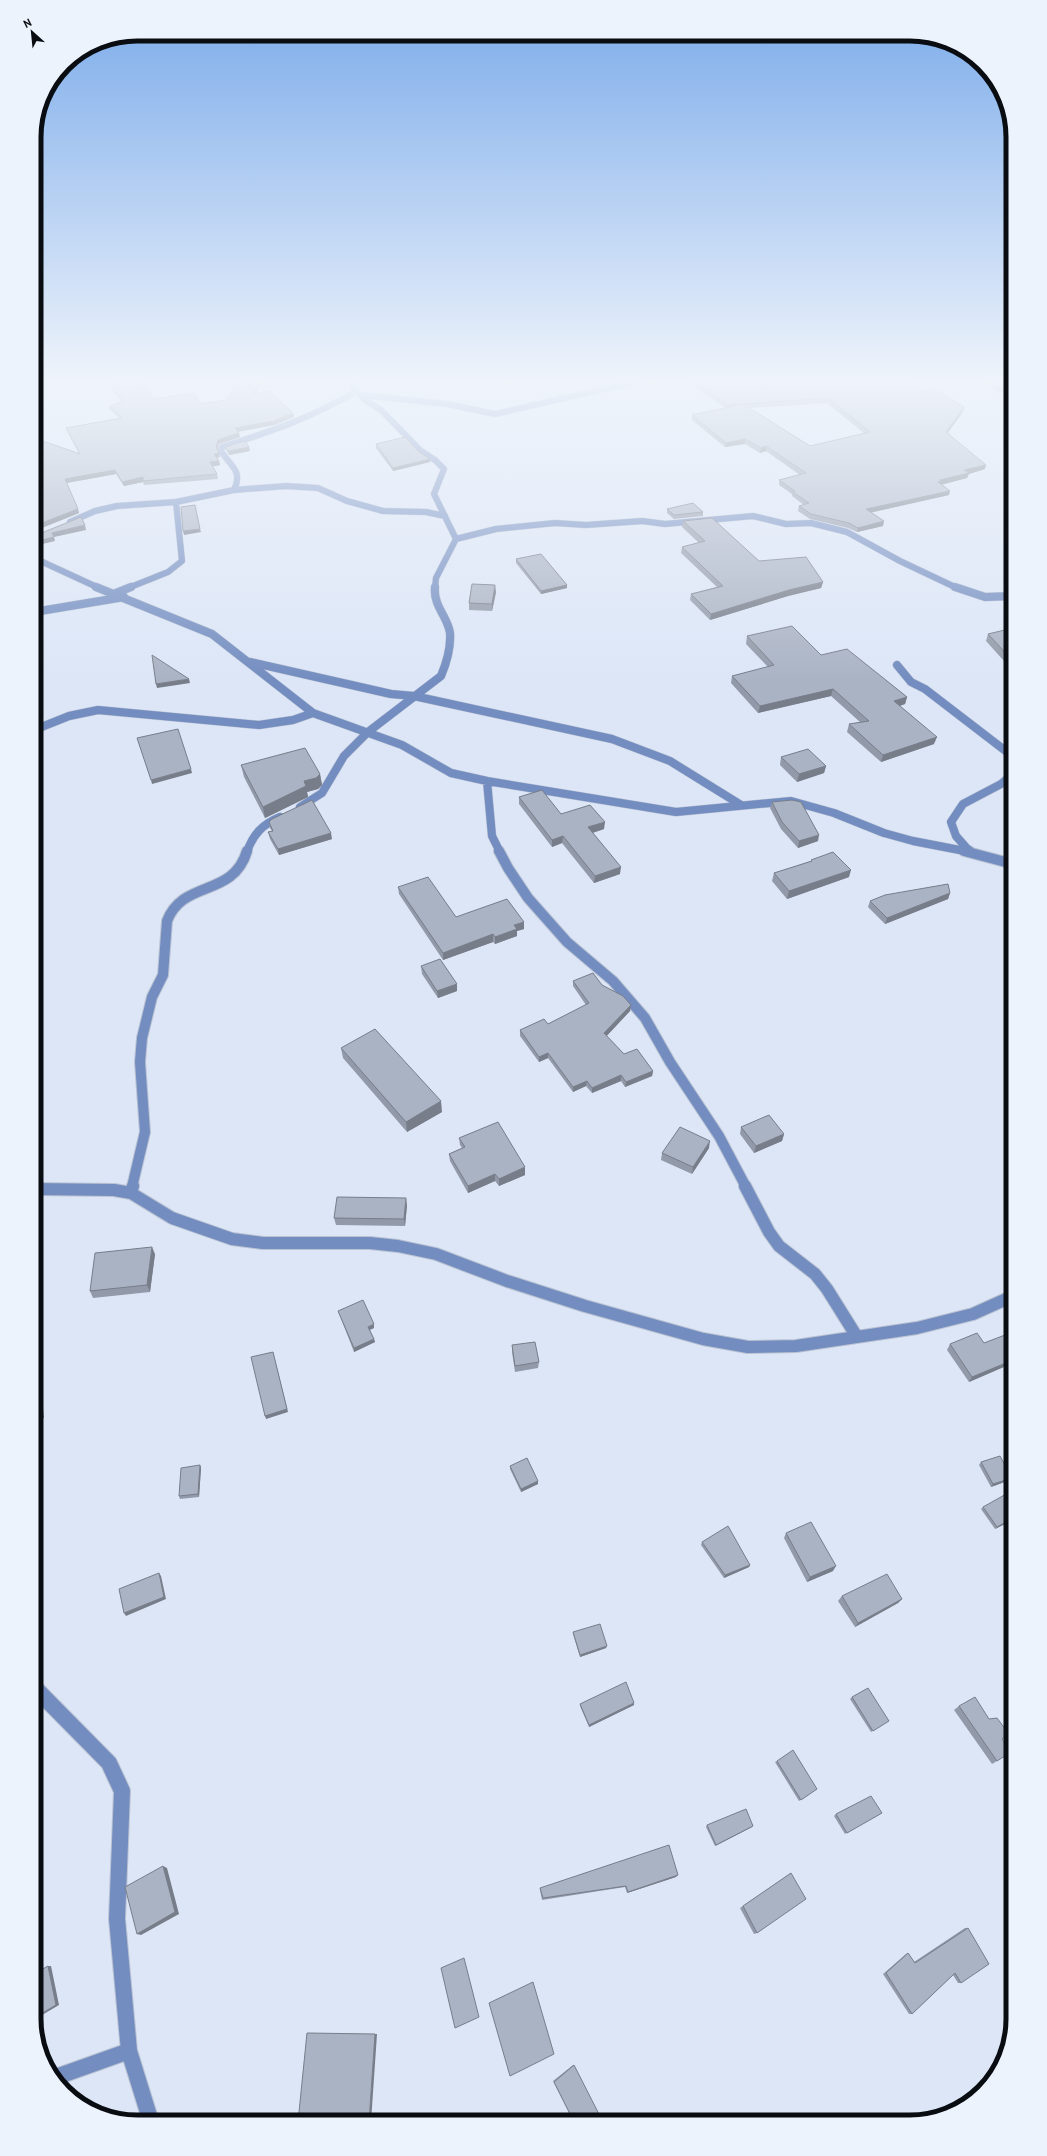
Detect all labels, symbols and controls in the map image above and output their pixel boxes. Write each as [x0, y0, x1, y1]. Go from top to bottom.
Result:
north arrow [12, 12, 52, 52]
text: N [21, 15, 34, 31]

